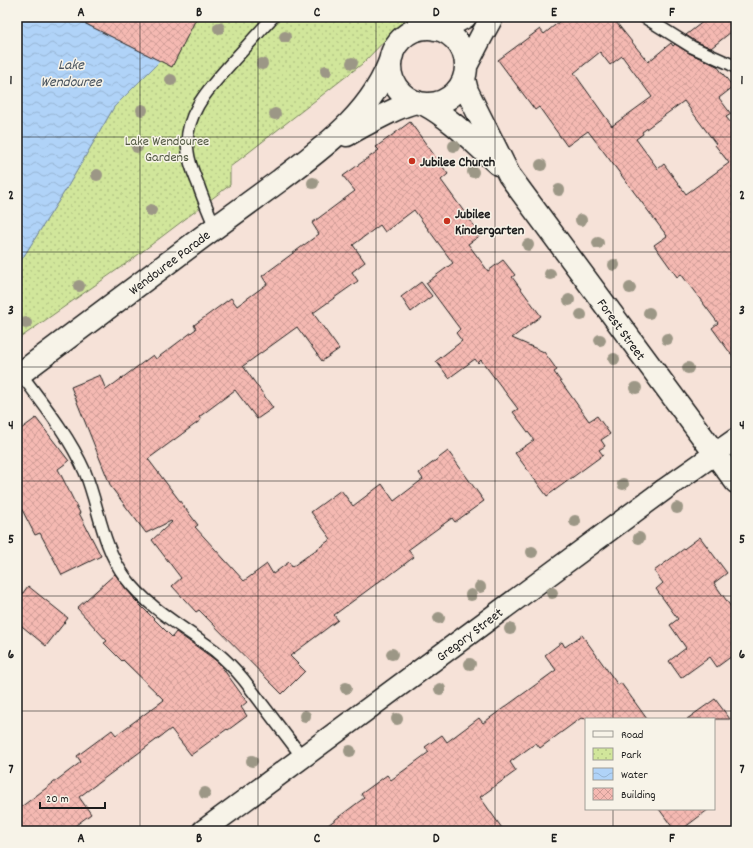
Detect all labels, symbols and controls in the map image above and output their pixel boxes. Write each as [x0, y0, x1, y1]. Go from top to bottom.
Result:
text: A [77, 4, 85, 23]
text: B [196, 4, 202, 23]
text: C [314, 4, 321, 23]
text: D [433, 4, 440, 23]
text: E [551, 4, 558, 23]
text: F [669, 4, 675, 23]
water label: Lake Wendouree [40, 55, 103, 94]
text: 1 [10, 72, 13, 91]
text: 1 [741, 72, 744, 91]
park label: Lake Wendouree Gardens [125, 132, 209, 168]
place label: Jubilee Church [420, 153, 496, 173]
marker: Jubilee Church [407, 156, 417, 166]
text: 2 [8, 187, 14, 206]
text: 2 [739, 187, 745, 206]
place label: Jubilee Kindergarten [455, 205, 525, 241]
marker: Jubilee Kindergarten [442, 216, 452, 226]
street label: Wendouree Parade [125, 226, 215, 301]
street label: Forest Street [591, 295, 650, 365]
text: 3 [8, 302, 14, 321]
text: 3 [739, 302, 745, 321]
text: 4 [8, 417, 14, 436]
text: 4 [739, 417, 745, 436]
text: 5 [8, 531, 14, 550]
text: 5 [739, 531, 745, 550]
street label: Gregory Street [433, 604, 508, 667]
text: 6 [8, 646, 15, 665]
text: 6 [739, 646, 746, 665]
legend [585, 718, 715, 810]
text: Road [621, 727, 643, 744]
text: Park [621, 747, 642, 764]
text: 7 [9, 761, 14, 780]
text: 7 [740, 761, 745, 780]
text: Water [621, 767, 648, 784]
scale bar [40, 784, 105, 810]
text: Building [621, 787, 656, 804]
text: 20 m [46, 791, 69, 808]
text: A [77, 830, 85, 848]
text: B [196, 830, 202, 848]
text: C [314, 830, 321, 848]
text: D [433, 830, 440, 848]
text: E [551, 830, 558, 848]
text: F [669, 830, 675, 848]

